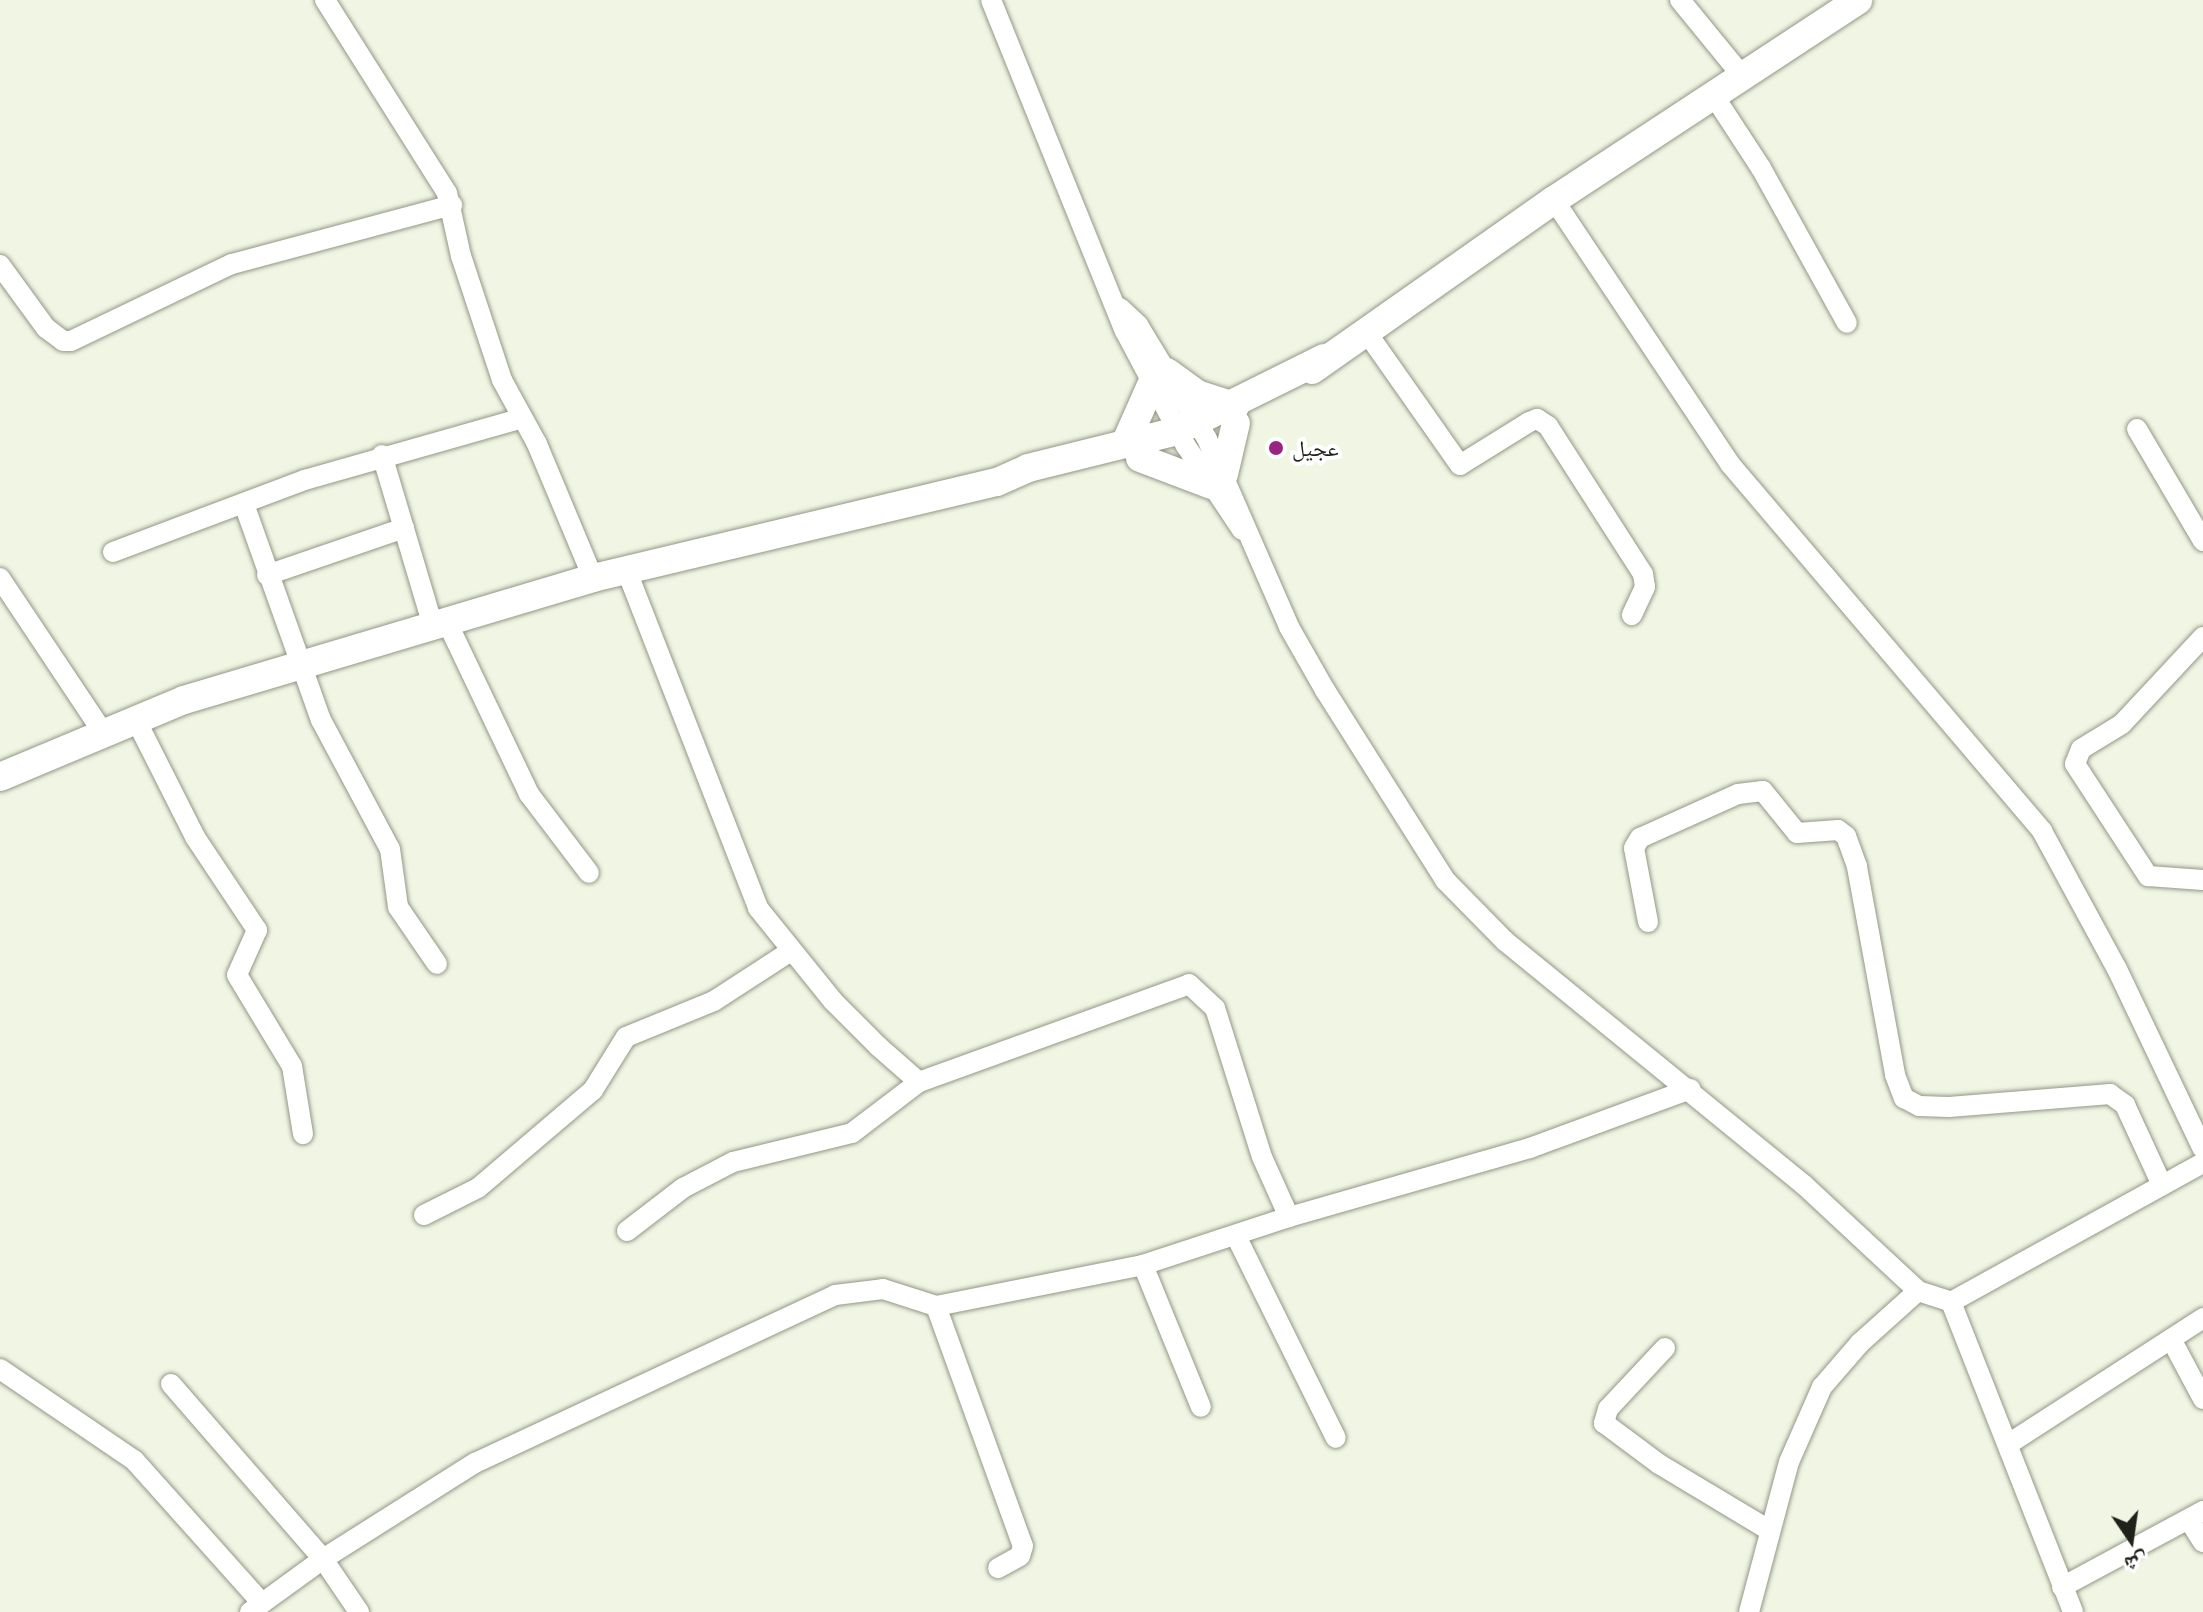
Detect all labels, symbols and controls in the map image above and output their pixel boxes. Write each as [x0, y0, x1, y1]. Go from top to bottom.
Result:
place label: عجيل [1292, 435, 1339, 461]
marker: عجيل [1267, 439, 1285, 457]
north arrow [2091, 1500, 2171, 1580]
text: ش [2122, 1548, 2151, 1580]

